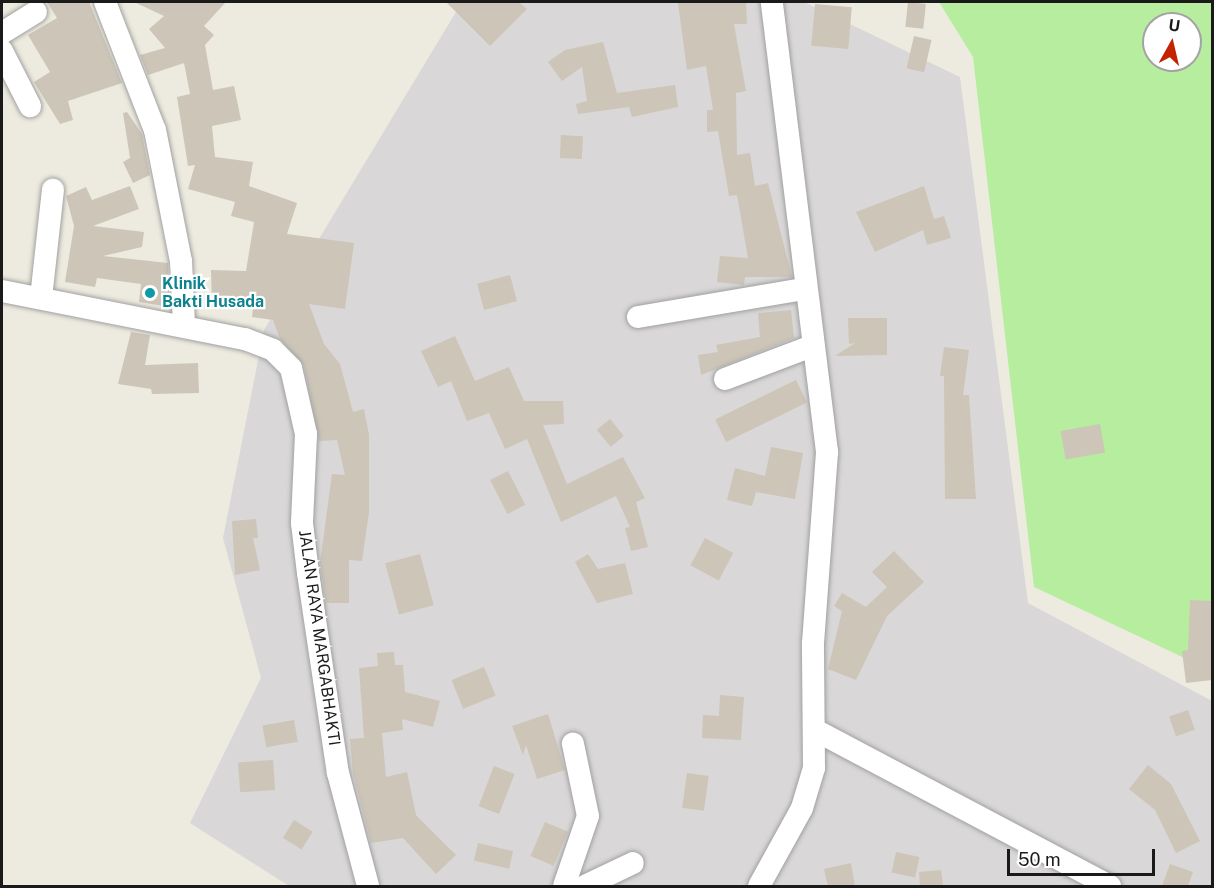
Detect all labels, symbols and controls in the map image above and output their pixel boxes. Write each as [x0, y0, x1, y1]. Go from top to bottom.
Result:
north arrow [1142, 12, 1202, 72]
text: U [1167, 15, 1181, 36]
place label: Klinik Bakti Husada [162, 274, 264, 312]
marker: Klinik Bakti Husada [143, 286, 157, 300]
street label: JALAN RAYA MARGABHAKTI [294, 529, 344, 747]
scale bar [1010, 837, 1158, 875]
text: 50 m [1018, 849, 1061, 870]

